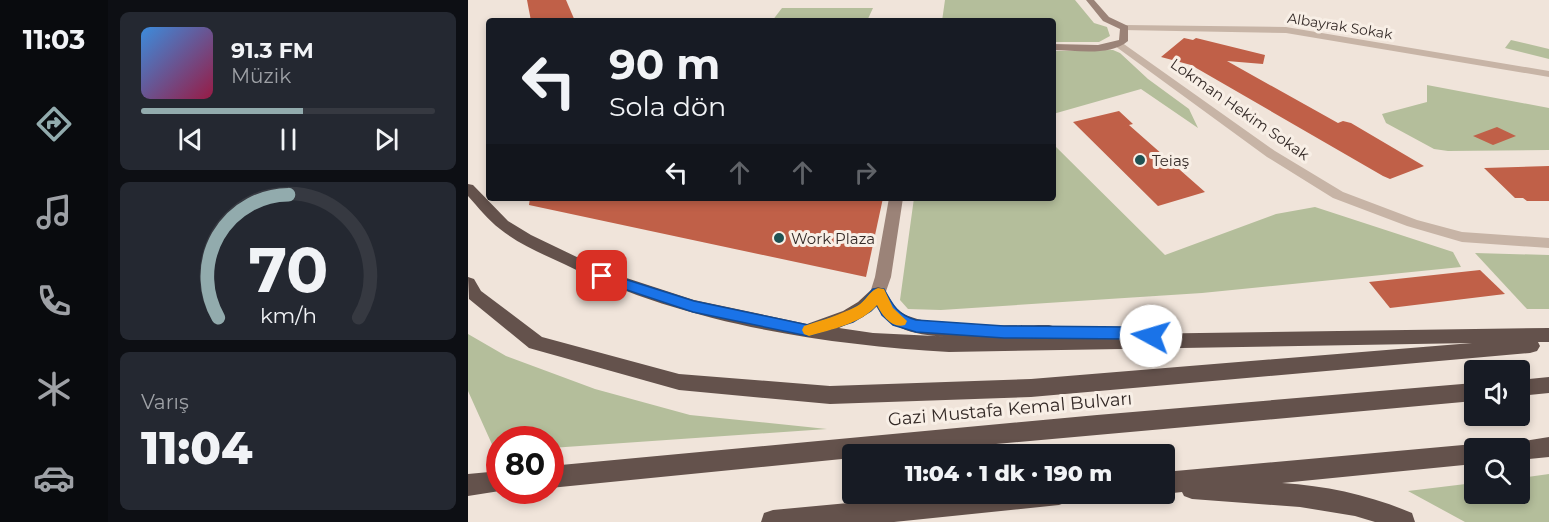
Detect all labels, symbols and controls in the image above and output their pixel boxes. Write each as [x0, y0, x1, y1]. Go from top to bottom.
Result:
street label: Albayrak Sokak [1286, 9, 1395, 43]
text: 11:03 [23, 23, 85, 56]
text: 91.3 FM [231, 37, 314, 64]
text: 90 m [609, 38, 720, 90]
icon: left [510, 42, 588, 120]
street label: Lokman Hekim Sokak [1167, 54, 1313, 164]
text: Müzik [231, 64, 291, 88]
text: Sola dön [609, 90, 726, 123]
icon: directions [33, 103, 75, 145]
icon: previous [174, 123, 207, 156]
icon: pause [272, 123, 305, 156]
icon: next [370, 123, 403, 156]
place label: Teiaş [1152, 151, 1189, 170]
marker: Teiaş [1133, 153, 1147, 167]
icon: left [660, 156, 693, 189]
icon: ahead [723, 156, 756, 189]
icon: ahead [786, 156, 819, 189]
icon: right [849, 156, 882, 189]
icon: music [33, 191, 75, 233]
place label: Work Plaza [791, 229, 875, 248]
marker: Work Plaza [772, 231, 786, 245]
text: 70 [248, 232, 328, 308]
pin [576, 250, 627, 301]
icon: arrive [585, 259, 618, 292]
icon: phone [33, 280, 75, 322]
text: km/h [259, 302, 317, 328]
position arrow [1119, 304, 1183, 368]
map controls [1464, 360, 1530, 504]
button: sound [1464, 360, 1530, 426]
icon: climate [33, 368, 75, 410]
street label: Gazi Mustafa Kemal Bulvarı [887, 387, 1133, 431]
text: Varış [141, 390, 189, 414]
text: 11:04 [141, 420, 253, 475]
speed limit sign: 80 [486, 426, 564, 504]
button: search [1464, 438, 1530, 504]
icon: car [33, 457, 75, 499]
text: 11:04 · 1 dk · 190 m [905, 460, 1112, 487]

